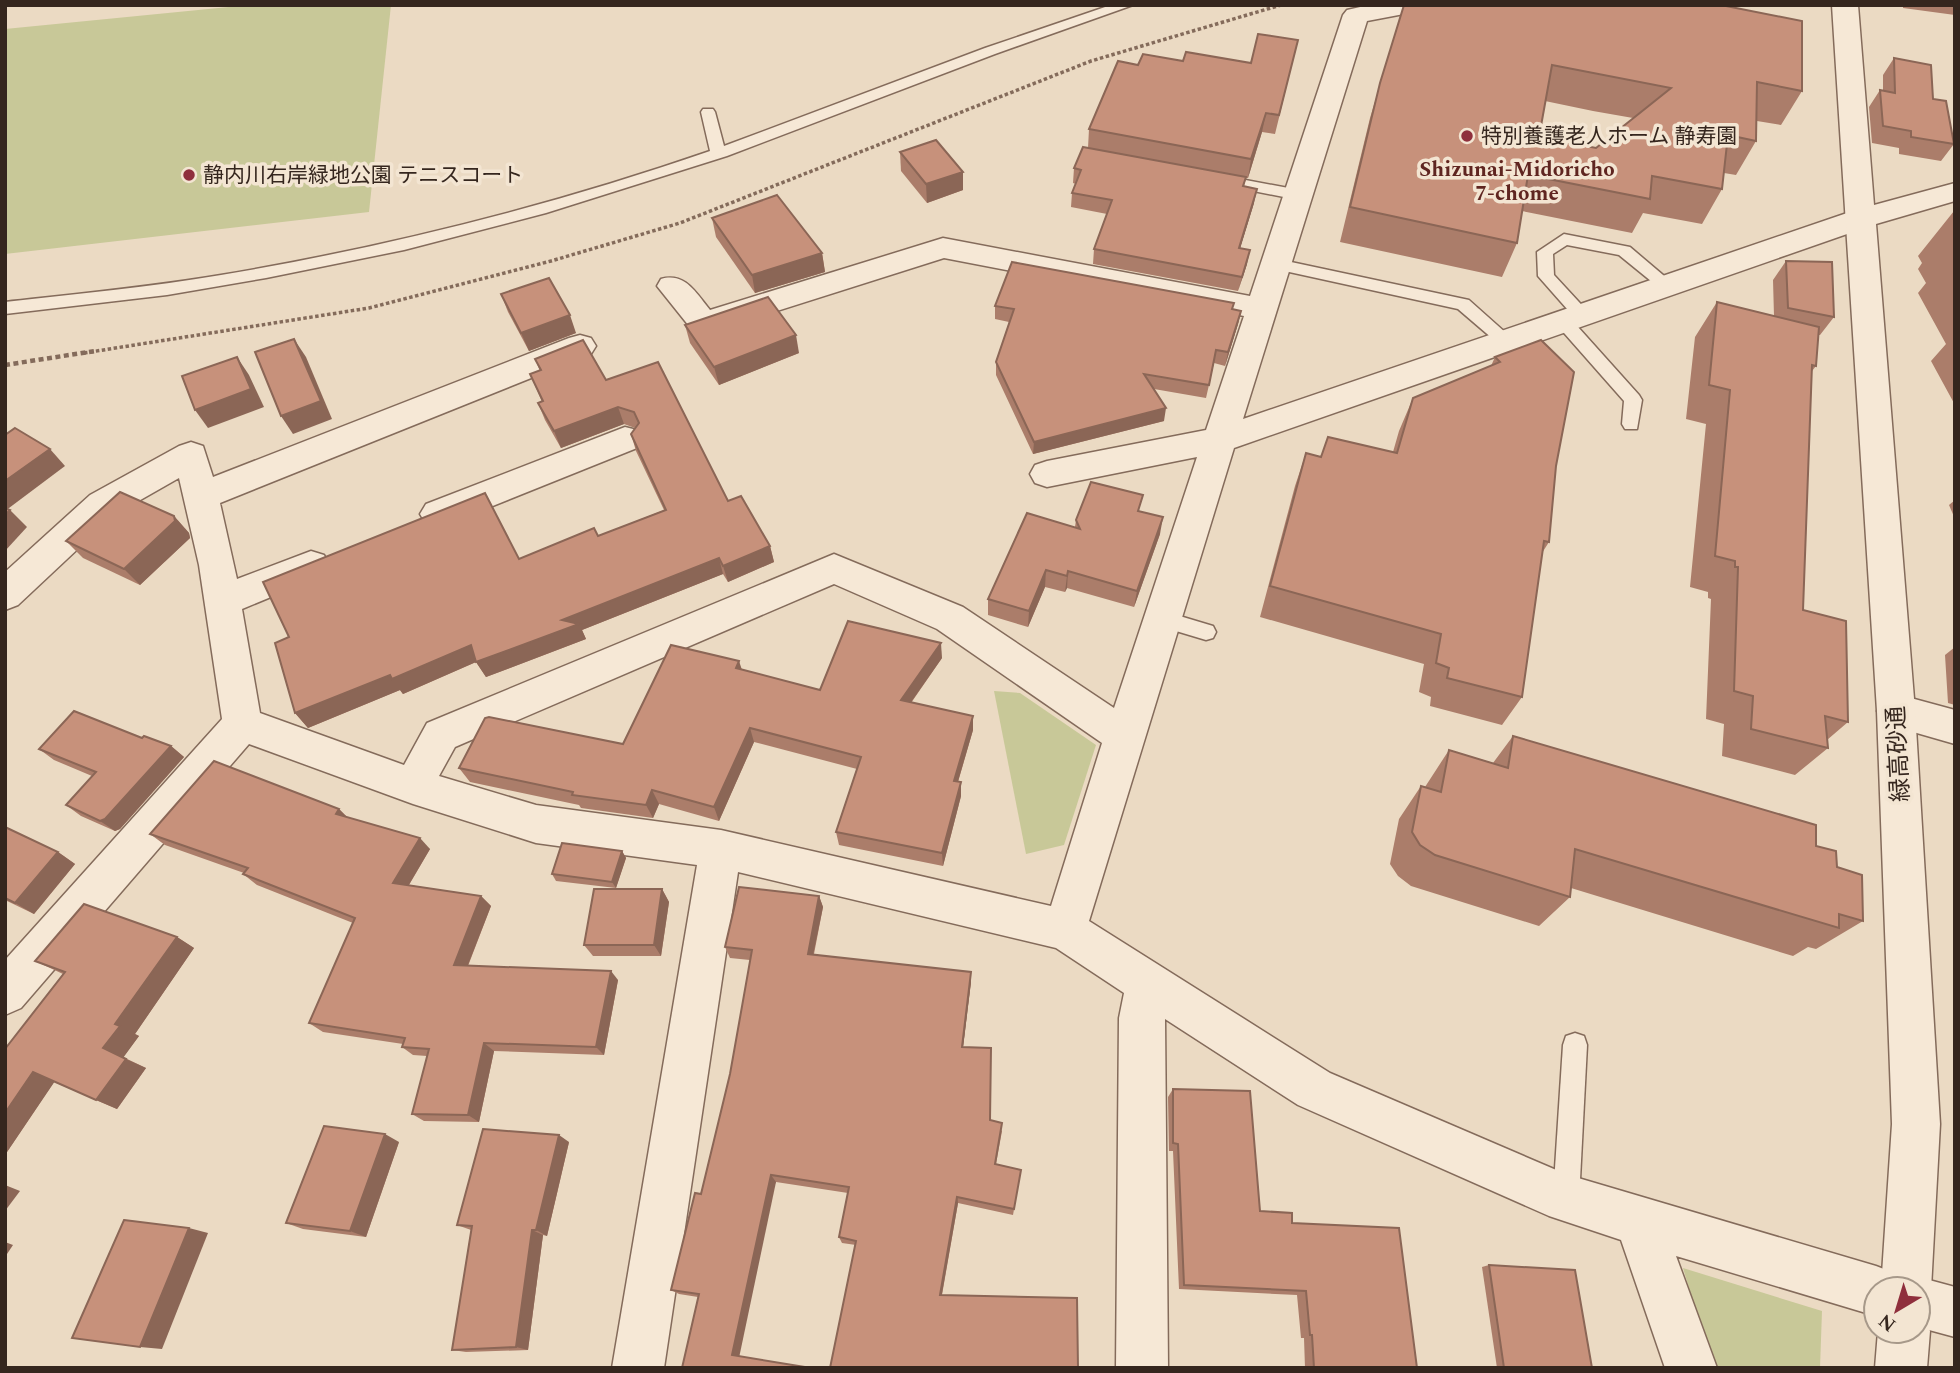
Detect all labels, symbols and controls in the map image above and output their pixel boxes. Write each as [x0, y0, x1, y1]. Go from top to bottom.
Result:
place label: 特別養護老人ホーム 静寿園 [1481, 121, 1738, 153]
marker: 特別養護老人ホーム 静寿園 [1459, 128, 1475, 144]
district label: Shizunai-Midoricho 7-chome [1419, 154, 1615, 210]
place label: 静内川右岸緑地公園 テニスコート [203, 160, 523, 192]
marker: 静内川右岸緑地公園 テニスコート [181, 167, 197, 183]
street label: 緑高砂通 [1879, 705, 1919, 803]
north arrow [1862, 1275, 1932, 1345]
text: N [1872, 1306, 1902, 1338]

